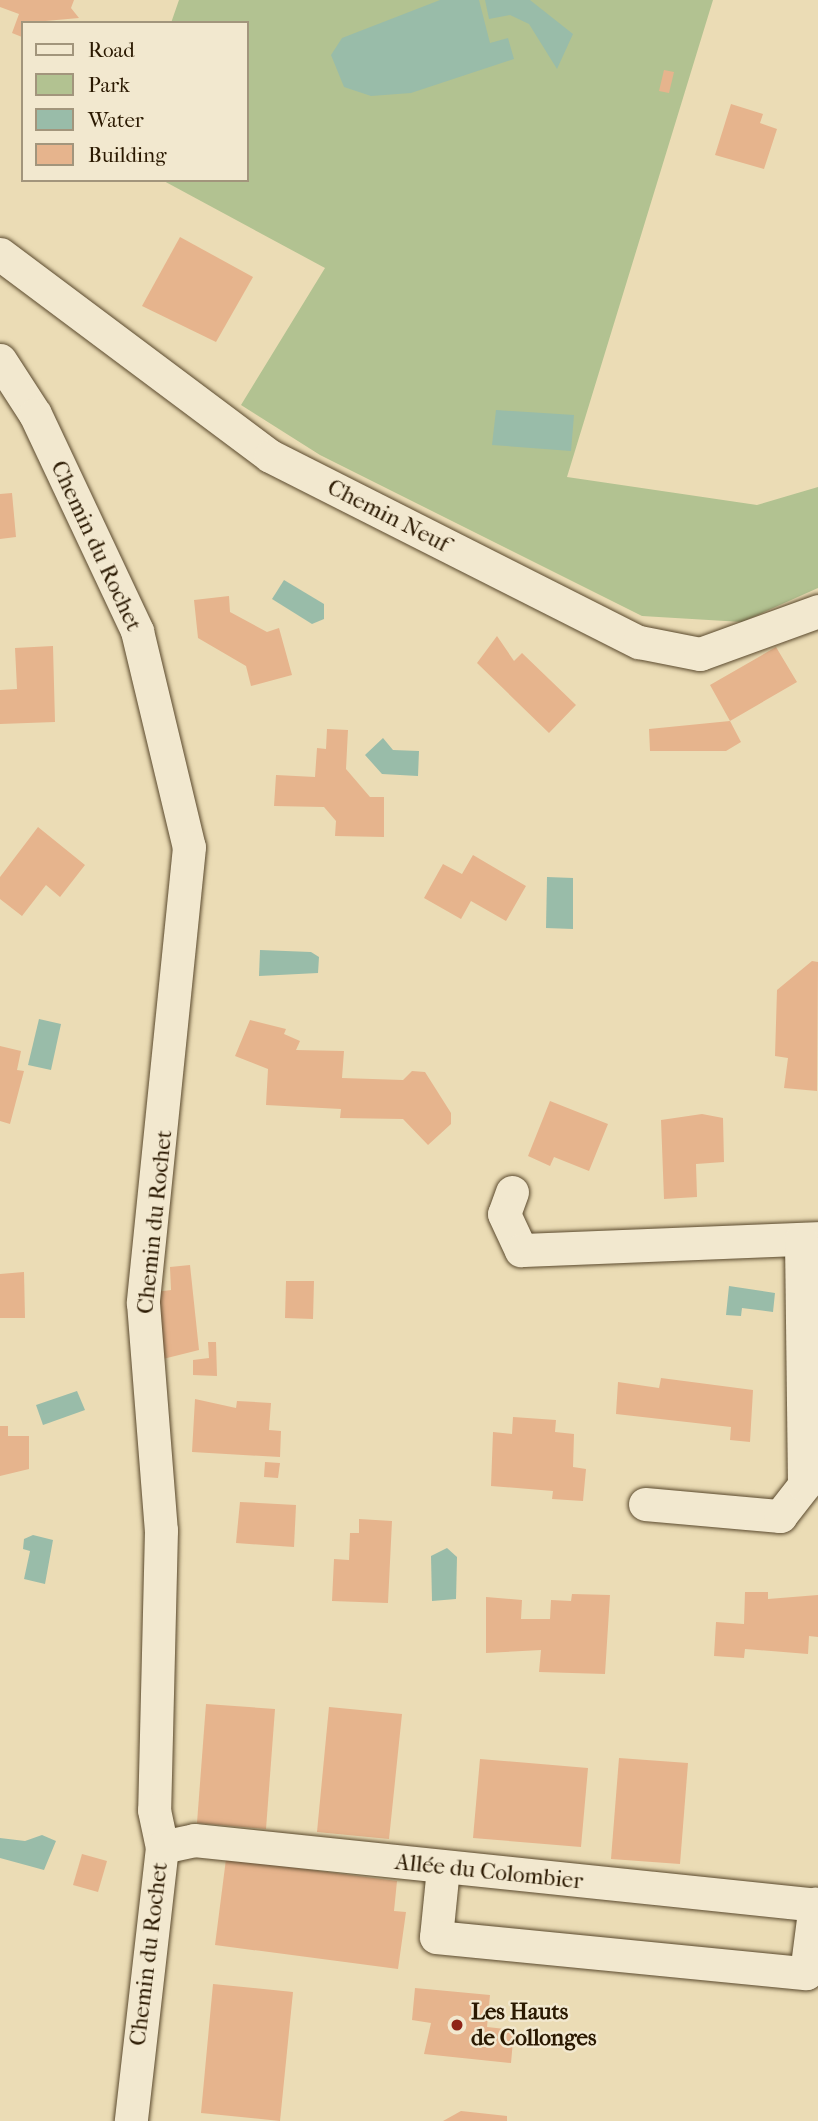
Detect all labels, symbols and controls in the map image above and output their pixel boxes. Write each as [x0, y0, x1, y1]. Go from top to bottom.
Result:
legend [21, 21, 248, 182]
text: Road [88, 38, 135, 62]
text: Park [88, 73, 130, 97]
text: Water [88, 108, 144, 132]
text: Building [88, 143, 166, 167]
street label: Chemin du Rochet [44, 456, 148, 636]
street label: Chemin Neuf [323, 474, 453, 558]
street label: Chemin du Rochet [132, 1129, 178, 1315]
street label: Allée du Colombier [394, 1848, 584, 1896]
street label: Chemin du Rochet [124, 1861, 174, 2047]
place label: Les Hauts de Collonges [471, 1998, 596, 2052]
marker: Les Hauts de Collonges [449, 2017, 465, 2033]

